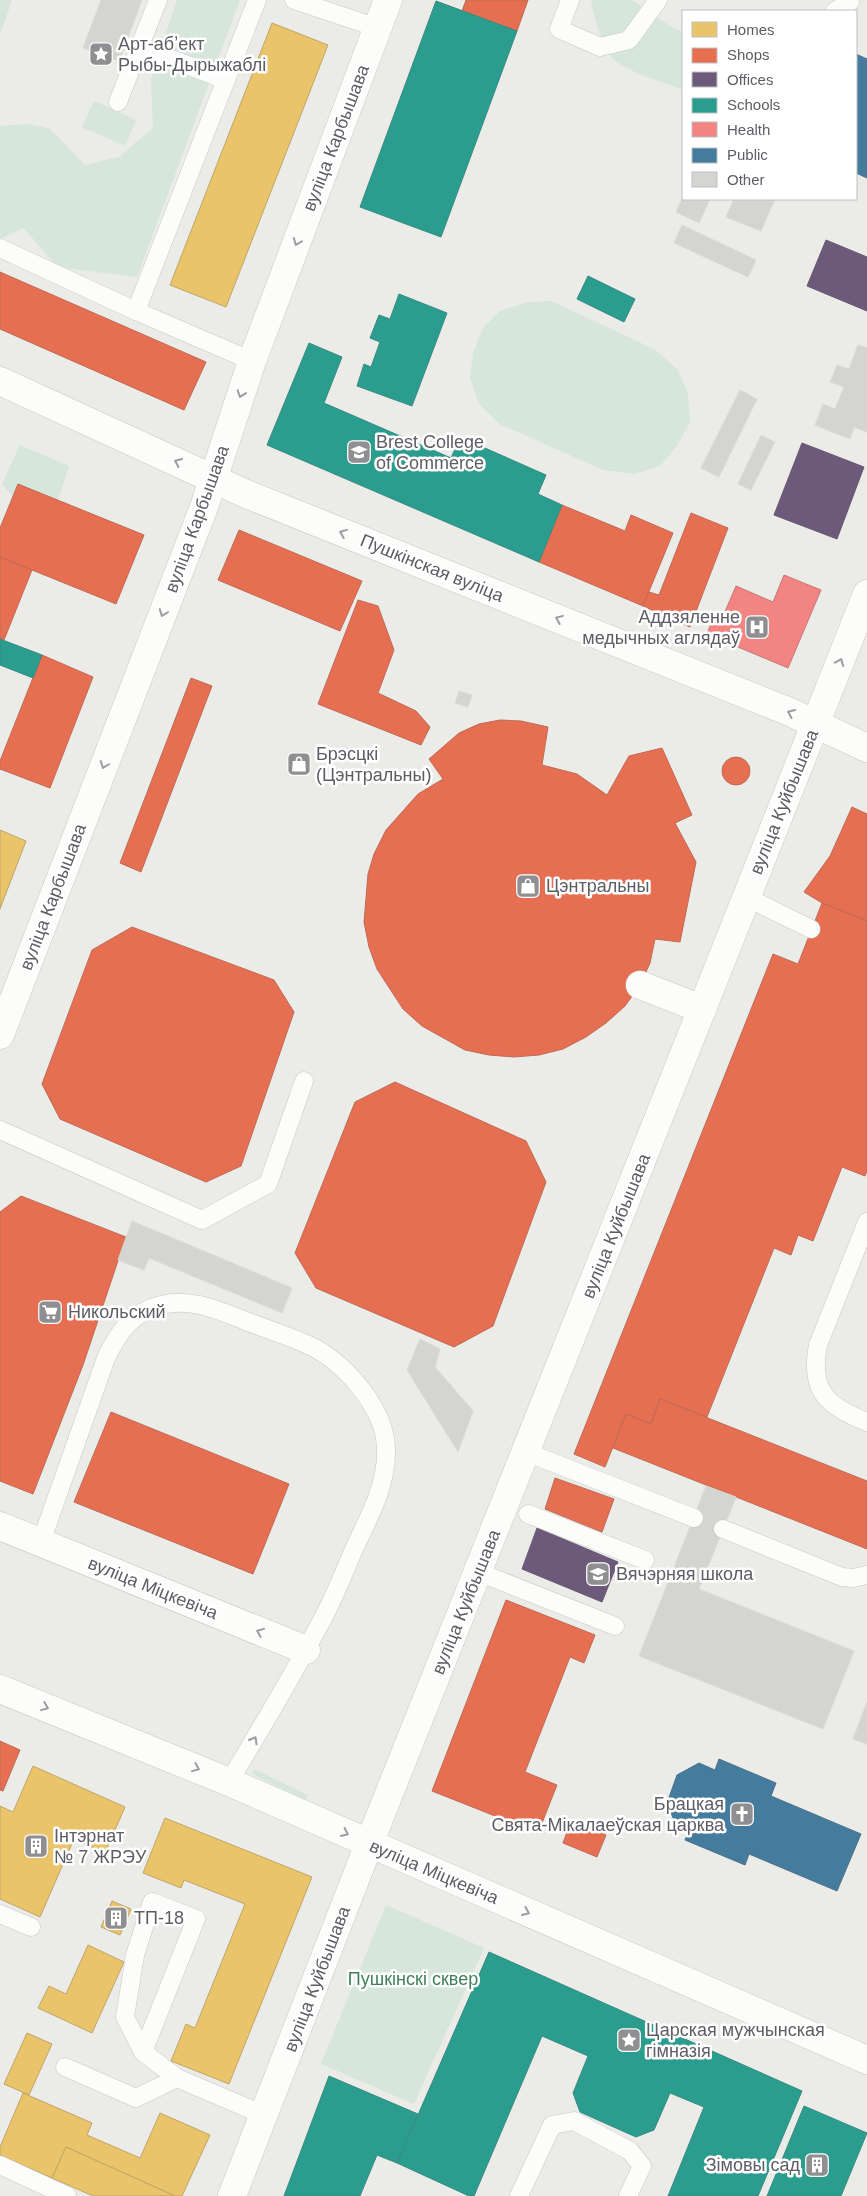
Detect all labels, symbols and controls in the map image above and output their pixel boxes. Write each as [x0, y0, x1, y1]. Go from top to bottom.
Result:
legend [682, 10, 857, 200]
text: Homes [727, 21, 775, 38]
place label: Арт-абʼект Рыбы-Дырыжаблі [118, 34, 266, 75]
place icon: Арт-абʼект Рыбы-Дырыжаблі [88, 41, 114, 67]
text: Shops [727, 46, 770, 63]
street label: вуліца Карбышава [299, 61, 373, 214]
text: Offices [727, 71, 773, 88]
text: Schools [727, 96, 780, 113]
text: Health [727, 121, 770, 138]
text: Public [727, 146, 768, 163]
text: Other [727, 171, 765, 188]
one-way arrow [293, 237, 303, 246]
one-way arrow [237, 390, 247, 398]
place label: Brest College of Commerce [376, 432, 484, 473]
school or university icon: Brest College of Commerce [346, 439, 372, 465]
street label: вуліца Карбышава [161, 442, 233, 595]
one-way arrow [174, 458, 183, 468]
one-way arrow [340, 528, 348, 538]
street label: Пушкінская вуліца [357, 530, 508, 606]
place label: Аддзяленне медычных аглядаў [582, 607, 740, 648]
one-way arrow [159, 609, 169, 617]
hospital icon: Аддзяленне медычных аглядаў [744, 614, 770, 640]
one-way arrow [555, 615, 564, 625]
one-way arrow [833, 658, 844, 667]
one-way arrow [787, 708, 796, 719]
street label: вуліца Куйбышава [746, 726, 823, 877]
place label: Брэсцкі (Цэнтральны) [316, 744, 431, 785]
shop icon: Брэсцкі (Цэнтральны) [286, 751, 312, 777]
one-way arrow [100, 760, 110, 769]
street label: вуліца Карбышава [16, 820, 90, 973]
shop icon: Цэнтральны [515, 873, 541, 899]
place label: Цэнтральны [546, 876, 649, 896]
street label: вуліца Куйбышава [578, 1150, 655, 1301]
supermarket icon: Никольский [37, 1299, 63, 1325]
place label: Никольский [68, 1302, 166, 1322]
street label: вуліца Куйбышава [428, 1526, 505, 1677]
street label: вуліца Міцкевіча [85, 1553, 222, 1623]
school or university icon: Вячэрняя школа [585, 1561, 611, 1587]
place label: Вячэрняя школа [616, 1564, 754, 1584]
one-way arrow [256, 1627, 265, 1638]
one-way arrow [40, 1701, 49, 1712]
one-way arrow [247, 1736, 257, 1745]
one-way arrow [191, 1762, 200, 1773]
place label: Брацкая Свята-Мікалаеўская царква [491, 1794, 725, 1835]
church icon: Брацкая Свята-Мікалаеўская царква [729, 1801, 755, 1827]
place label: Інтэрнат № 7 ЖРЭУ [54, 1826, 147, 1867]
one-way arrow [340, 1826, 349, 1837]
building icon: Інтэрнат № 7 ЖРЭУ [23, 1833, 49, 1859]
street label: вуліца Міцкевіча [367, 1836, 502, 1909]
street label: вуліца Куйбышава [280, 1903, 354, 2055]
building icon: ТП-18 [103, 1905, 129, 1931]
one-way arrow [521, 1905, 530, 1916]
place label: ТП-18 [134, 1908, 184, 1928]
park label: Пушкінскі сквер [348, 1969, 478, 1989]
place label: Царская мужчынская гімназія [646, 2020, 825, 2061]
place icon: Царская мужчынская гімназія [616, 2027, 642, 2053]
building icon: Зімовы сад [804, 2152, 830, 2178]
place label: Зімовы сад [706, 2155, 800, 2175]

